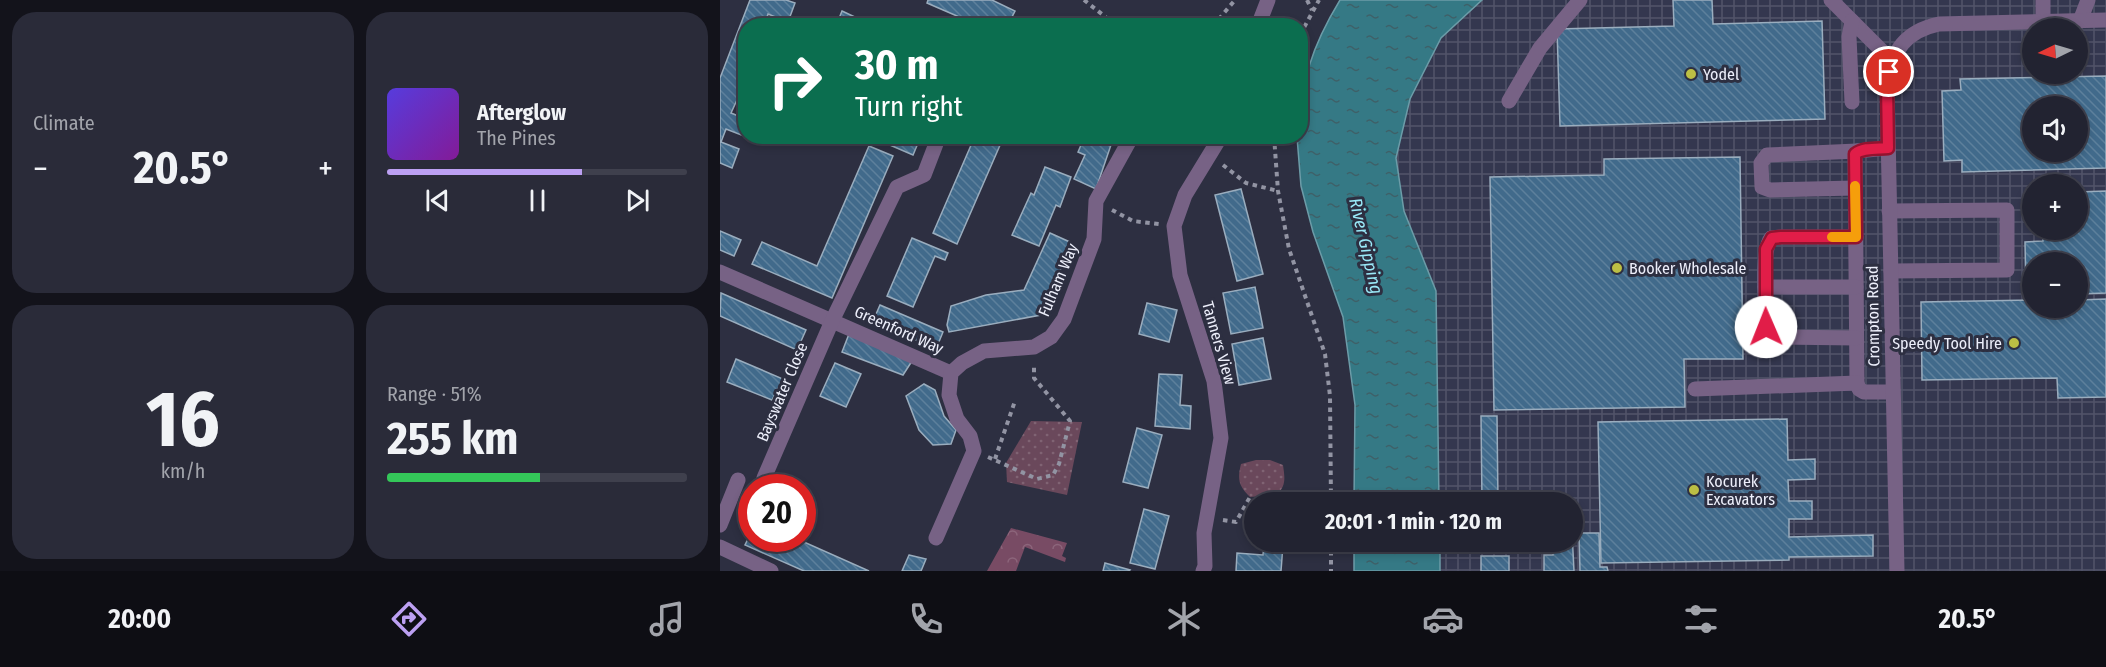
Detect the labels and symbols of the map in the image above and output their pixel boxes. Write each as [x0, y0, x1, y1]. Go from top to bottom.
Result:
north arrow [2022, 18, 2088, 84]
pin [1863, 46, 1914, 97]
place label: Yodel [1703, 65, 1739, 84]
marker: Yodel [1684, 67, 1698, 81]
water label: River Gipping [1344, 196, 1388, 296]
street label: Fulham Way [1034, 240, 1082, 319]
place label: Booker Wholesale [1629, 259, 1747, 278]
marker: Booker Wholesale [1610, 261, 1624, 275]
street label: Crompton Road [1863, 265, 1883, 367]
position arrow [1734, 295, 1798, 359]
street label: Tanners View [1198, 299, 1240, 387]
street label: Greenford Way [852, 302, 947, 358]
place label: Speedy Tool Hire [1892, 334, 2002, 353]
marker: Speedy Tool Hire [2007, 336, 2021, 350]
street label: Bayswater Close [753, 340, 811, 444]
place label: Kocurek Excavators [1706, 472, 1775, 509]
speed limit sign: 20 [738, 474, 816, 552]
marker: Kocurek Excavators [1687, 483, 1701, 497]

